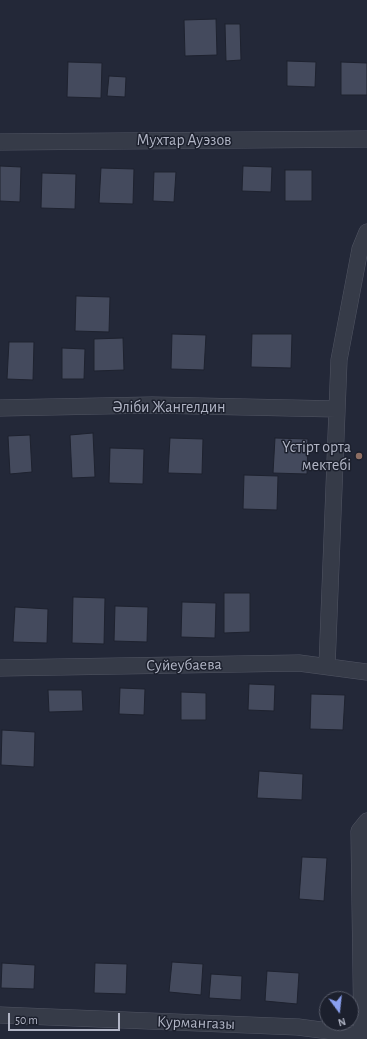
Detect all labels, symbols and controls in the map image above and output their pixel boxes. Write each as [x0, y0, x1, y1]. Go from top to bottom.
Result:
street label: Мухтар Ауэзов [137, 130, 231, 150]
street label: Әліби Жангелдин [112, 397, 226, 417]
place label: Үстірт орта мектебі [282, 437, 351, 475]
marker: Үстірт орта мектебі [354, 451, 364, 461]
street label: Суйеубаева [146, 655, 222, 675]
north arrow [319, 991, 359, 1031]
scale bar [10, 1005, 122, 1031]
street label: Курмангазы [157, 1012, 235, 1034]
text: 50 m [15, 1014, 38, 1026]
text: N [337, 1016, 347, 1028]

